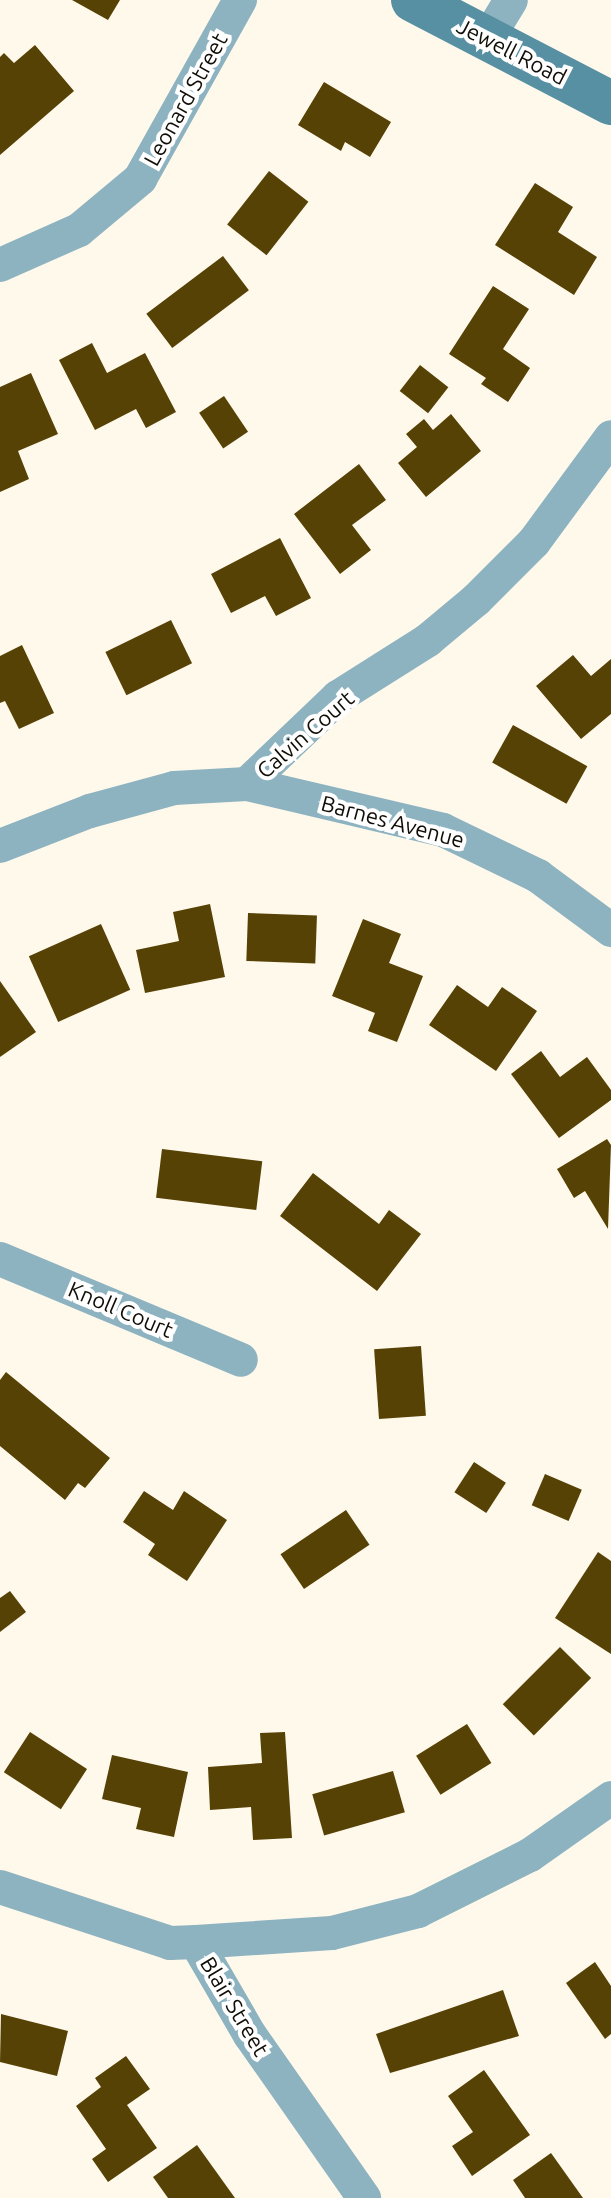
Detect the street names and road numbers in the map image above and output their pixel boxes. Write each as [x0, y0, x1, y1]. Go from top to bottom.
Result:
street label: Jewell Road [453, 12, 571, 90]
street label: Leonard Street [138, 28, 232, 170]
street label: Calvin Court [251, 685, 359, 783]
street label: Barnes Avenue [319, 789, 467, 853]
street label: Knoll Court [65, 1275, 177, 1343]
street label: Blair Street [195, 1952, 275, 2060]

